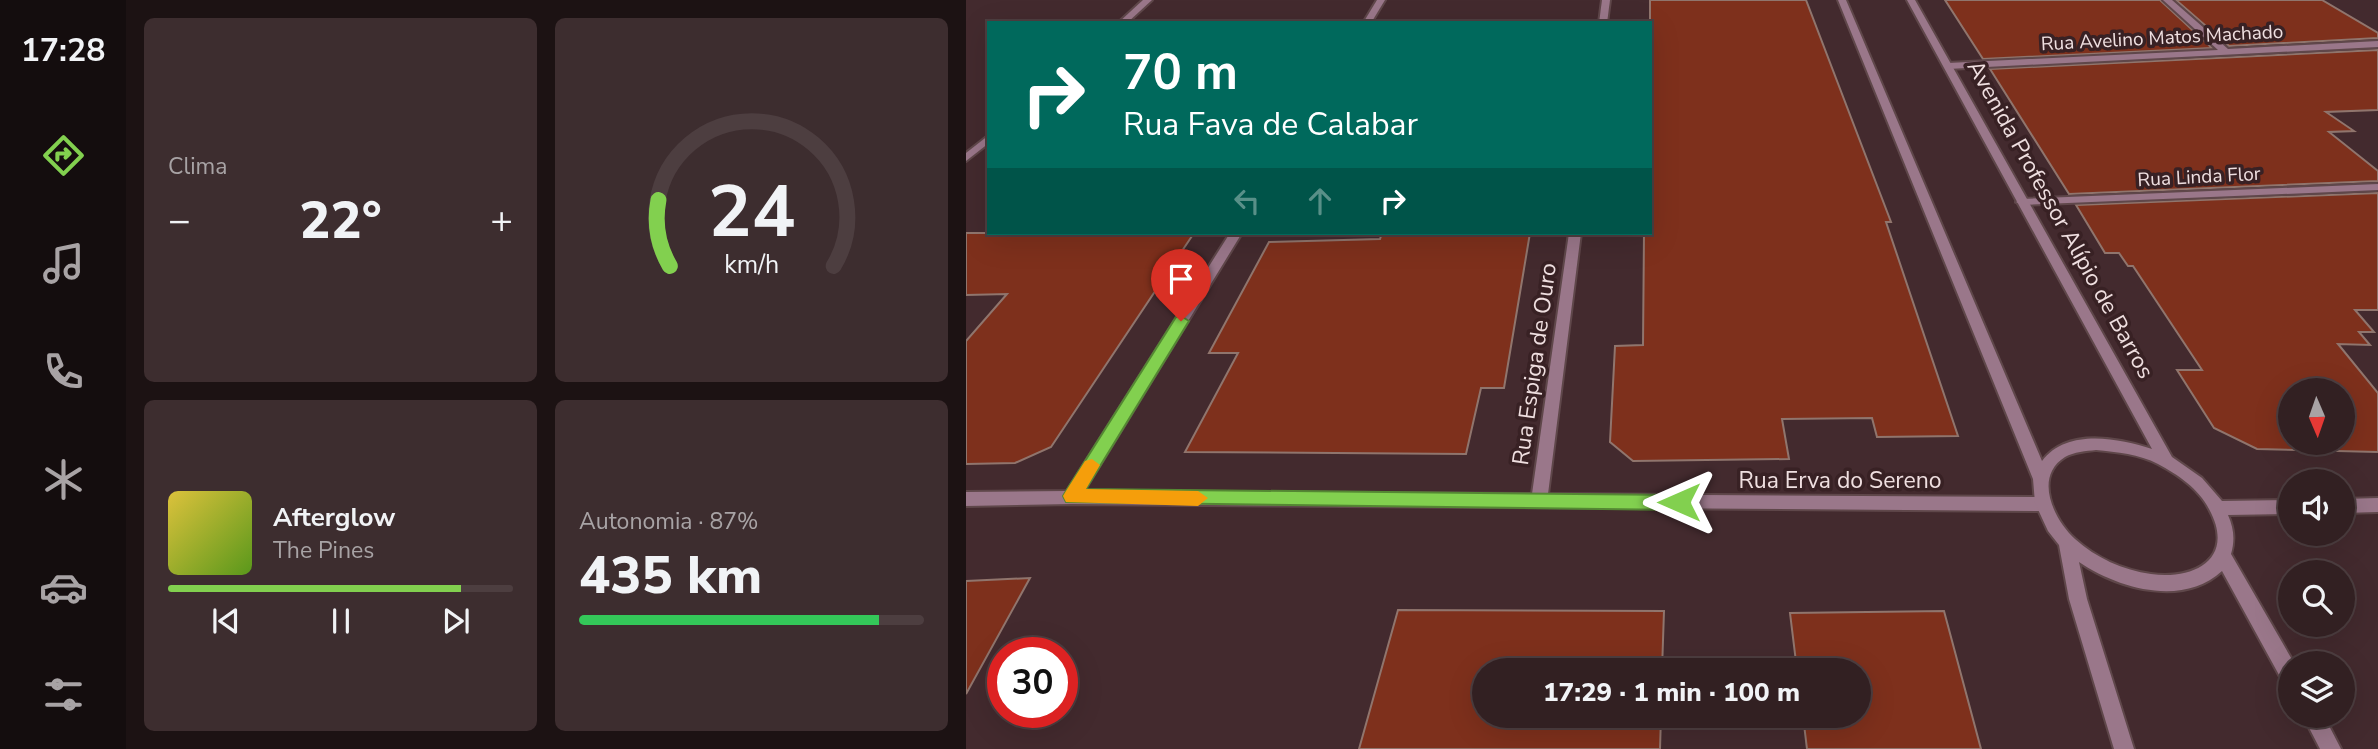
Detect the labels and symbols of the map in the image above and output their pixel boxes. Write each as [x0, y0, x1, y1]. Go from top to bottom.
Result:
street label: Rua Avelino Matos Machado [2040, 19, 2284, 57]
street label: Avenida Professor Alípio de Barros [1960, 55, 2161, 384]
street label: Rua Linda Flor [2137, 161, 2261, 193]
pin [1151, 249, 1211, 321]
street label: Rua Espiga de Ouro [1505, 261, 1564, 467]
north arrow [2278, 378, 2356, 455]
position arrow [1642, 465, 1716, 539]
street label: Rua Erva do Sereno [1738, 465, 1942, 496]
speed limit sign: 30 [987, 637, 1078, 728]

